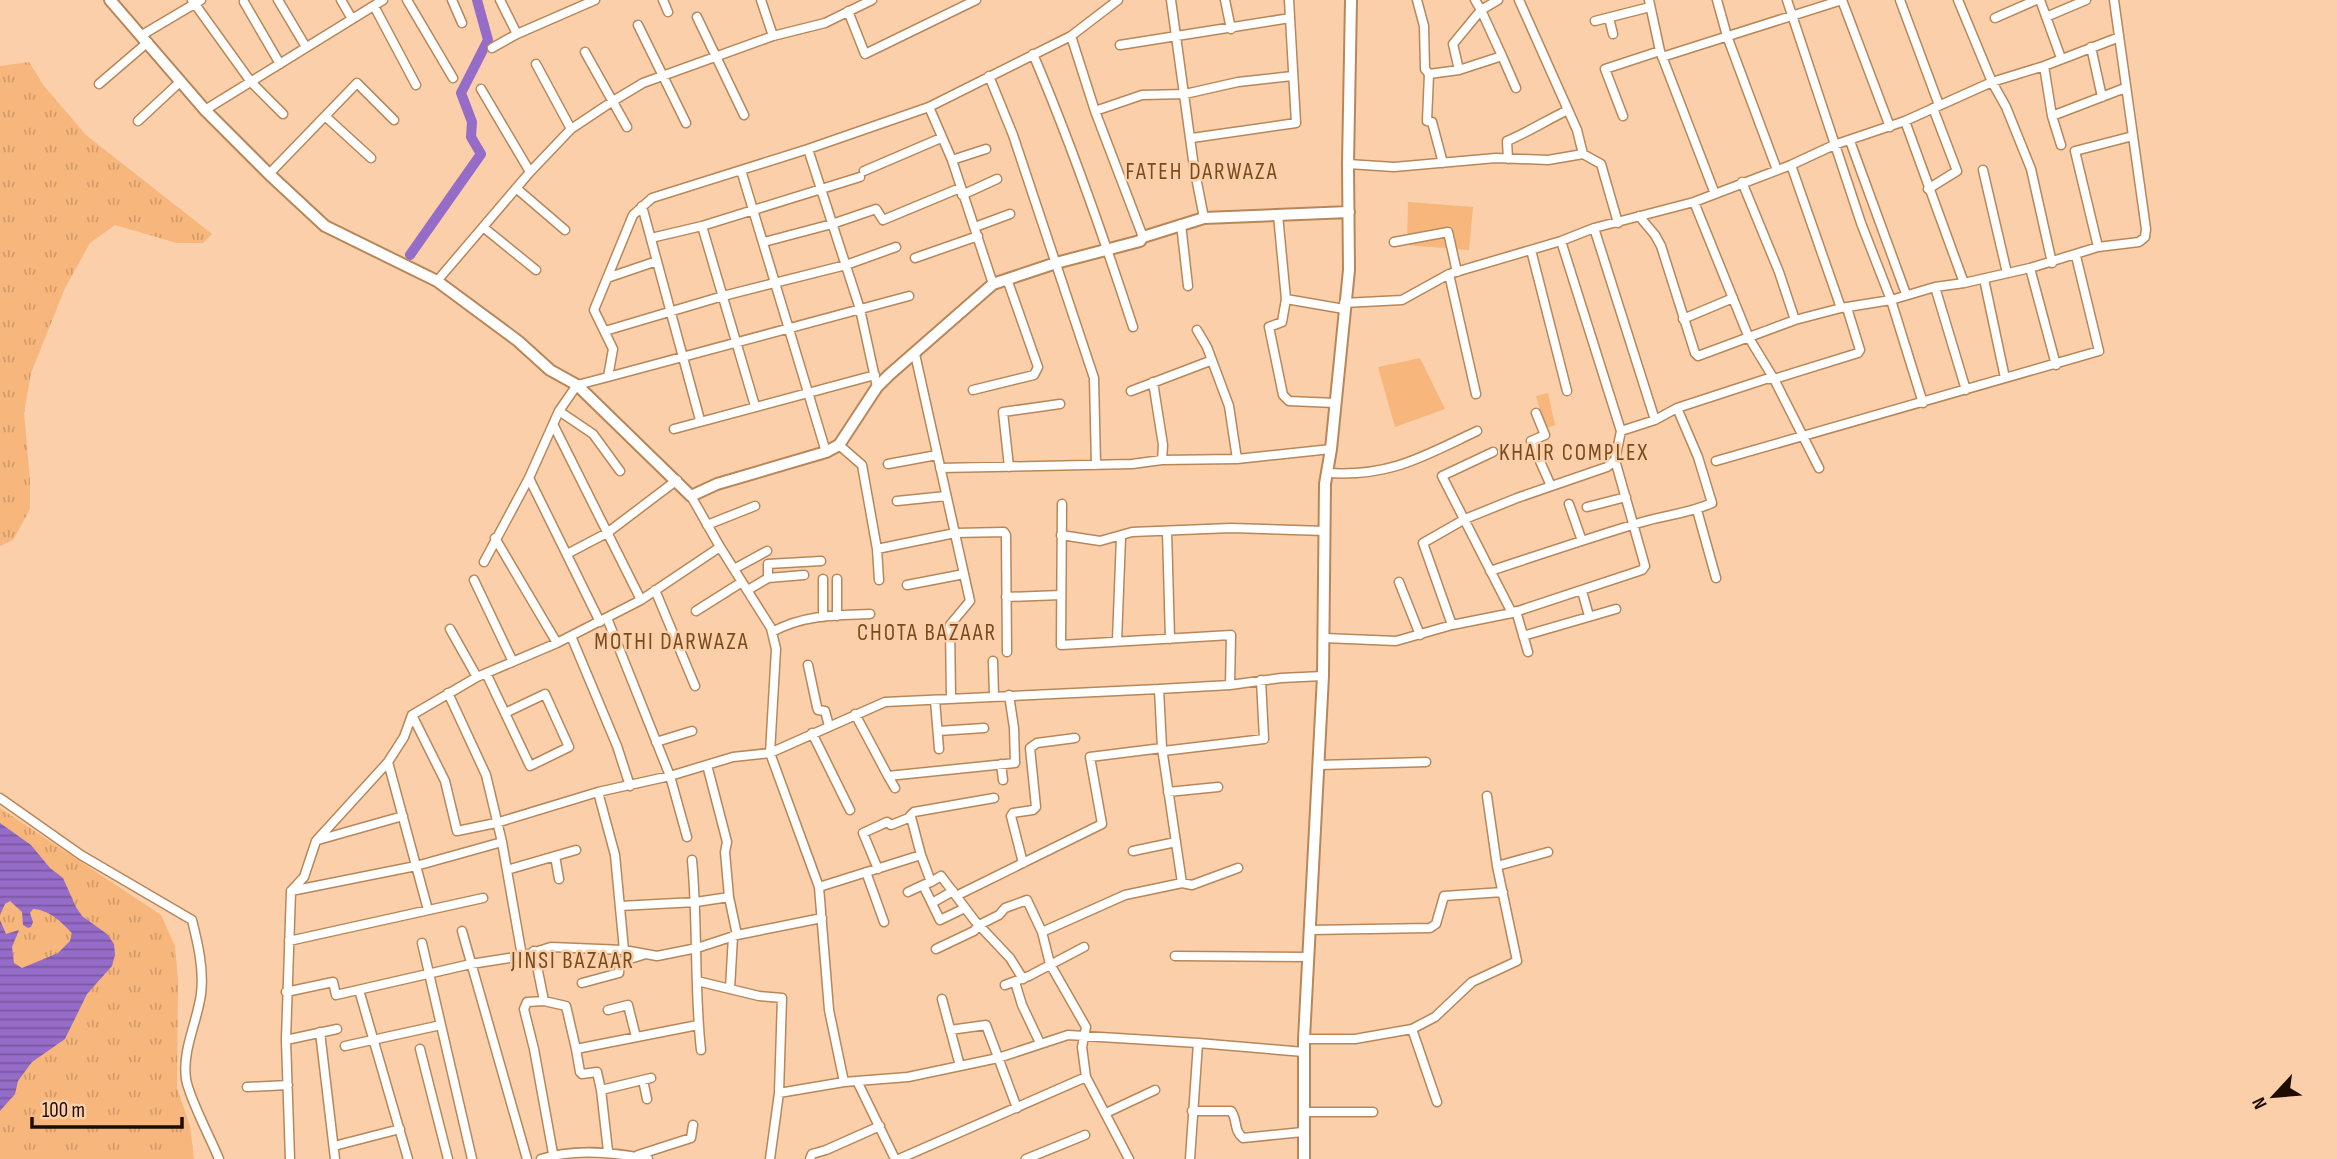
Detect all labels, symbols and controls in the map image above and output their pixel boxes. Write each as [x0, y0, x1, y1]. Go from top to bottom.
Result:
district label: FATEH DARWAZA [1126, 158, 1278, 186]
district label: KHAIR COMPLEX [1499, 439, 1649, 467]
district label: CHOTA BAZAAR [857, 619, 997, 647]
district label: MOTHI DARWAZA [594, 628, 750, 656]
district label: JINSI BAZAAR [510, 947, 635, 975]
north arrow [2239, 1061, 2309, 1131]
scale bar [32, 1086, 182, 1130]
text: N [2248, 1093, 2273, 1112]
text: 100 m [42, 1098, 85, 1123]

